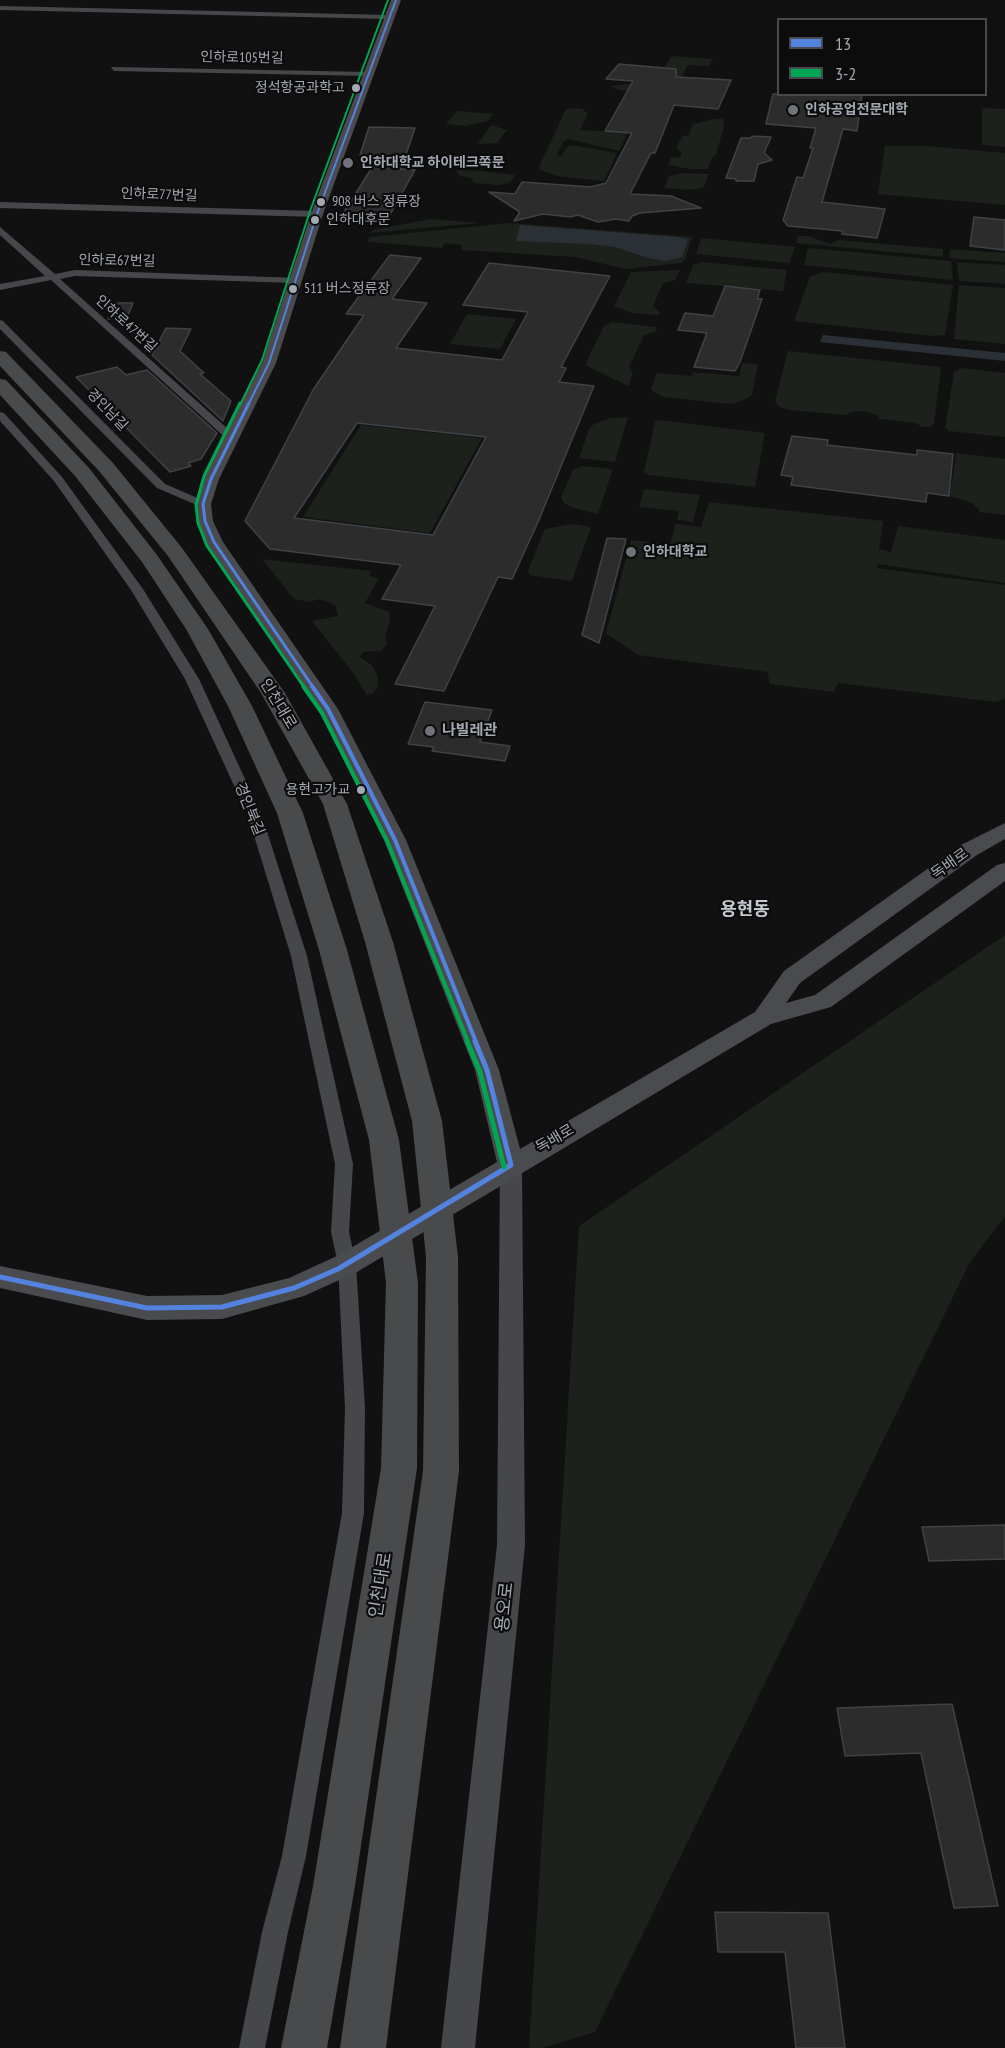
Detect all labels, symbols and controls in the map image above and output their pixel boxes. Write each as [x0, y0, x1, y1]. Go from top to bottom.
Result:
legend [777, 18, 987, 96]
text: 13 [835, 32, 851, 55]
street label: 인하로105번길 [200, 49, 284, 67]
text: 3-2 [835, 62, 856, 85]
place label: 정석항공과학고 [255, 80, 345, 96]
marker: 정석항공과학고 [350, 82, 362, 94]
place label: 인하공업전문대학 [805, 102, 908, 118]
marker: 인하공업전문대학 [786, 103, 800, 117]
place label: 인하대학교 하이테크쪽문 [360, 155, 505, 171]
marker: 인하대학교 하이테크쪽문 [341, 156, 355, 170]
street label: 인하로77번길 [120, 185, 198, 205]
place label: 908 버스 정류장 [332, 194, 421, 210]
marker: 908 버스 정류장 [315, 196, 327, 208]
place label: 인하대후문 [326, 212, 390, 228]
marker: 인하대후문 [309, 214, 321, 226]
street label: 인하로67번길 [78, 252, 156, 270]
place label: 511 버스정류장 [304, 281, 390, 297]
marker: 511 버스정류장 [287, 283, 299, 295]
street label: 인하로47번길 [92, 292, 160, 356]
street label: 경인남길 [83, 386, 131, 434]
place label: 인하대학교 [643, 544, 707, 560]
marker: 인하대학교 [624, 545, 638, 559]
street label: 인천대로 [256, 676, 300, 732]
place label: 나빌레관 [442, 722, 497, 740]
marker: 나빌레관 [423, 724, 437, 738]
street label: 경인북길 [230, 780, 268, 838]
place label: 용현고가교 [286, 782, 350, 798]
marker: 용현고가교 [355, 784, 367, 796]
street label: 독배로 [928, 845, 972, 883]
district label: 용현동 [720, 899, 770, 921]
street label: 독배로 [533, 1121, 577, 1157]
street label: 인천대로 [365, 1551, 397, 1619]
street label: 용오로 [492, 1581, 518, 1633]

